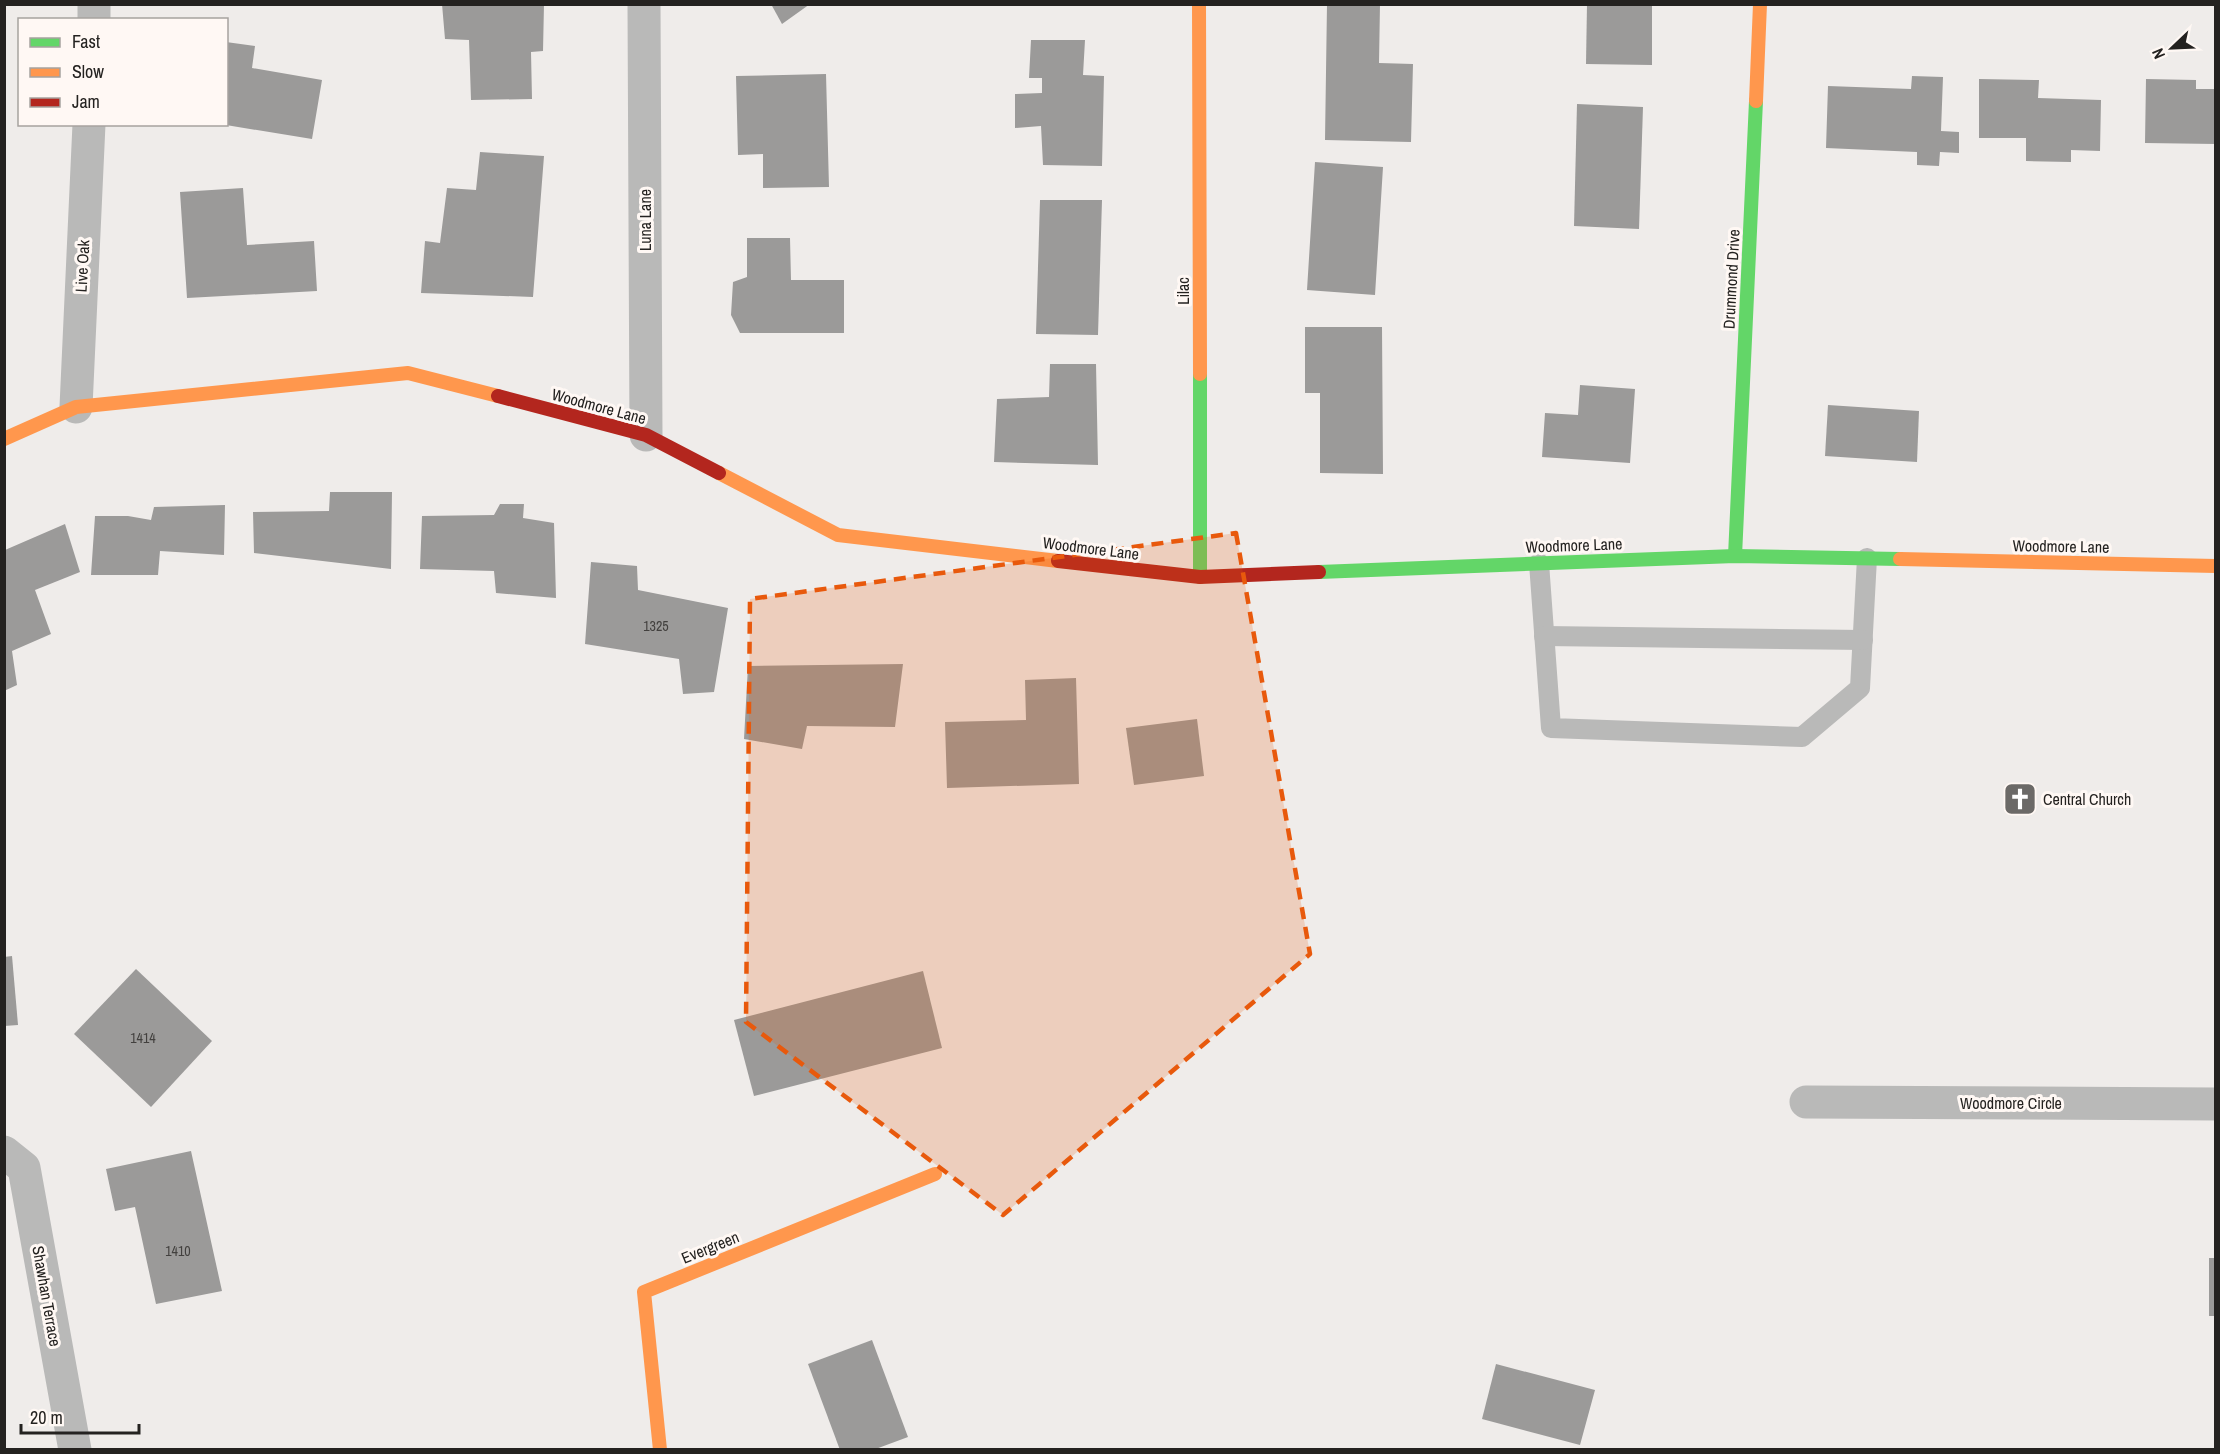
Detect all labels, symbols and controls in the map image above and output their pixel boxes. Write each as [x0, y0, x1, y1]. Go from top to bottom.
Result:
legend [18, 18, 228, 126]
north arrow [2142, 18, 2202, 78]
text: Fast [72, 29, 100, 54]
text: N [2146, 45, 2170, 63]
text: Slow [72, 59, 104, 84]
text: Jam [72, 89, 100, 114]
street label: Luna Lane [634, 189, 656, 251]
street label: Drummond Drive [1717, 229, 1745, 329]
street label: Live Oak [70, 239, 94, 293]
street label: Lilac [1172, 277, 1194, 305]
street label: Woodmore Lane [549, 383, 649, 429]
street label: Woodmore Lane [1042, 531, 1140, 565]
street label: Woodmore Lane [1525, 532, 1623, 558]
street label: Woodmore Lane [2012, 534, 2110, 558]
house number: 1325 [643, 617, 669, 635]
church icon: Central Church [2002, 781, 2038, 817]
place label: Central Church [2043, 788, 2131, 810]
house number: 1414 [130, 1029, 156, 1047]
street label: Woodmore Circle [1960, 1092, 2062, 1114]
street label: Evergreen [678, 1225, 742, 1269]
house number: 1410 [165, 1242, 191, 1260]
street label: Shawhan Terrace [27, 1244, 67, 1348]
scale bar [21, 1397, 140, 1435]
text: 20 m [30, 1405, 63, 1430]

